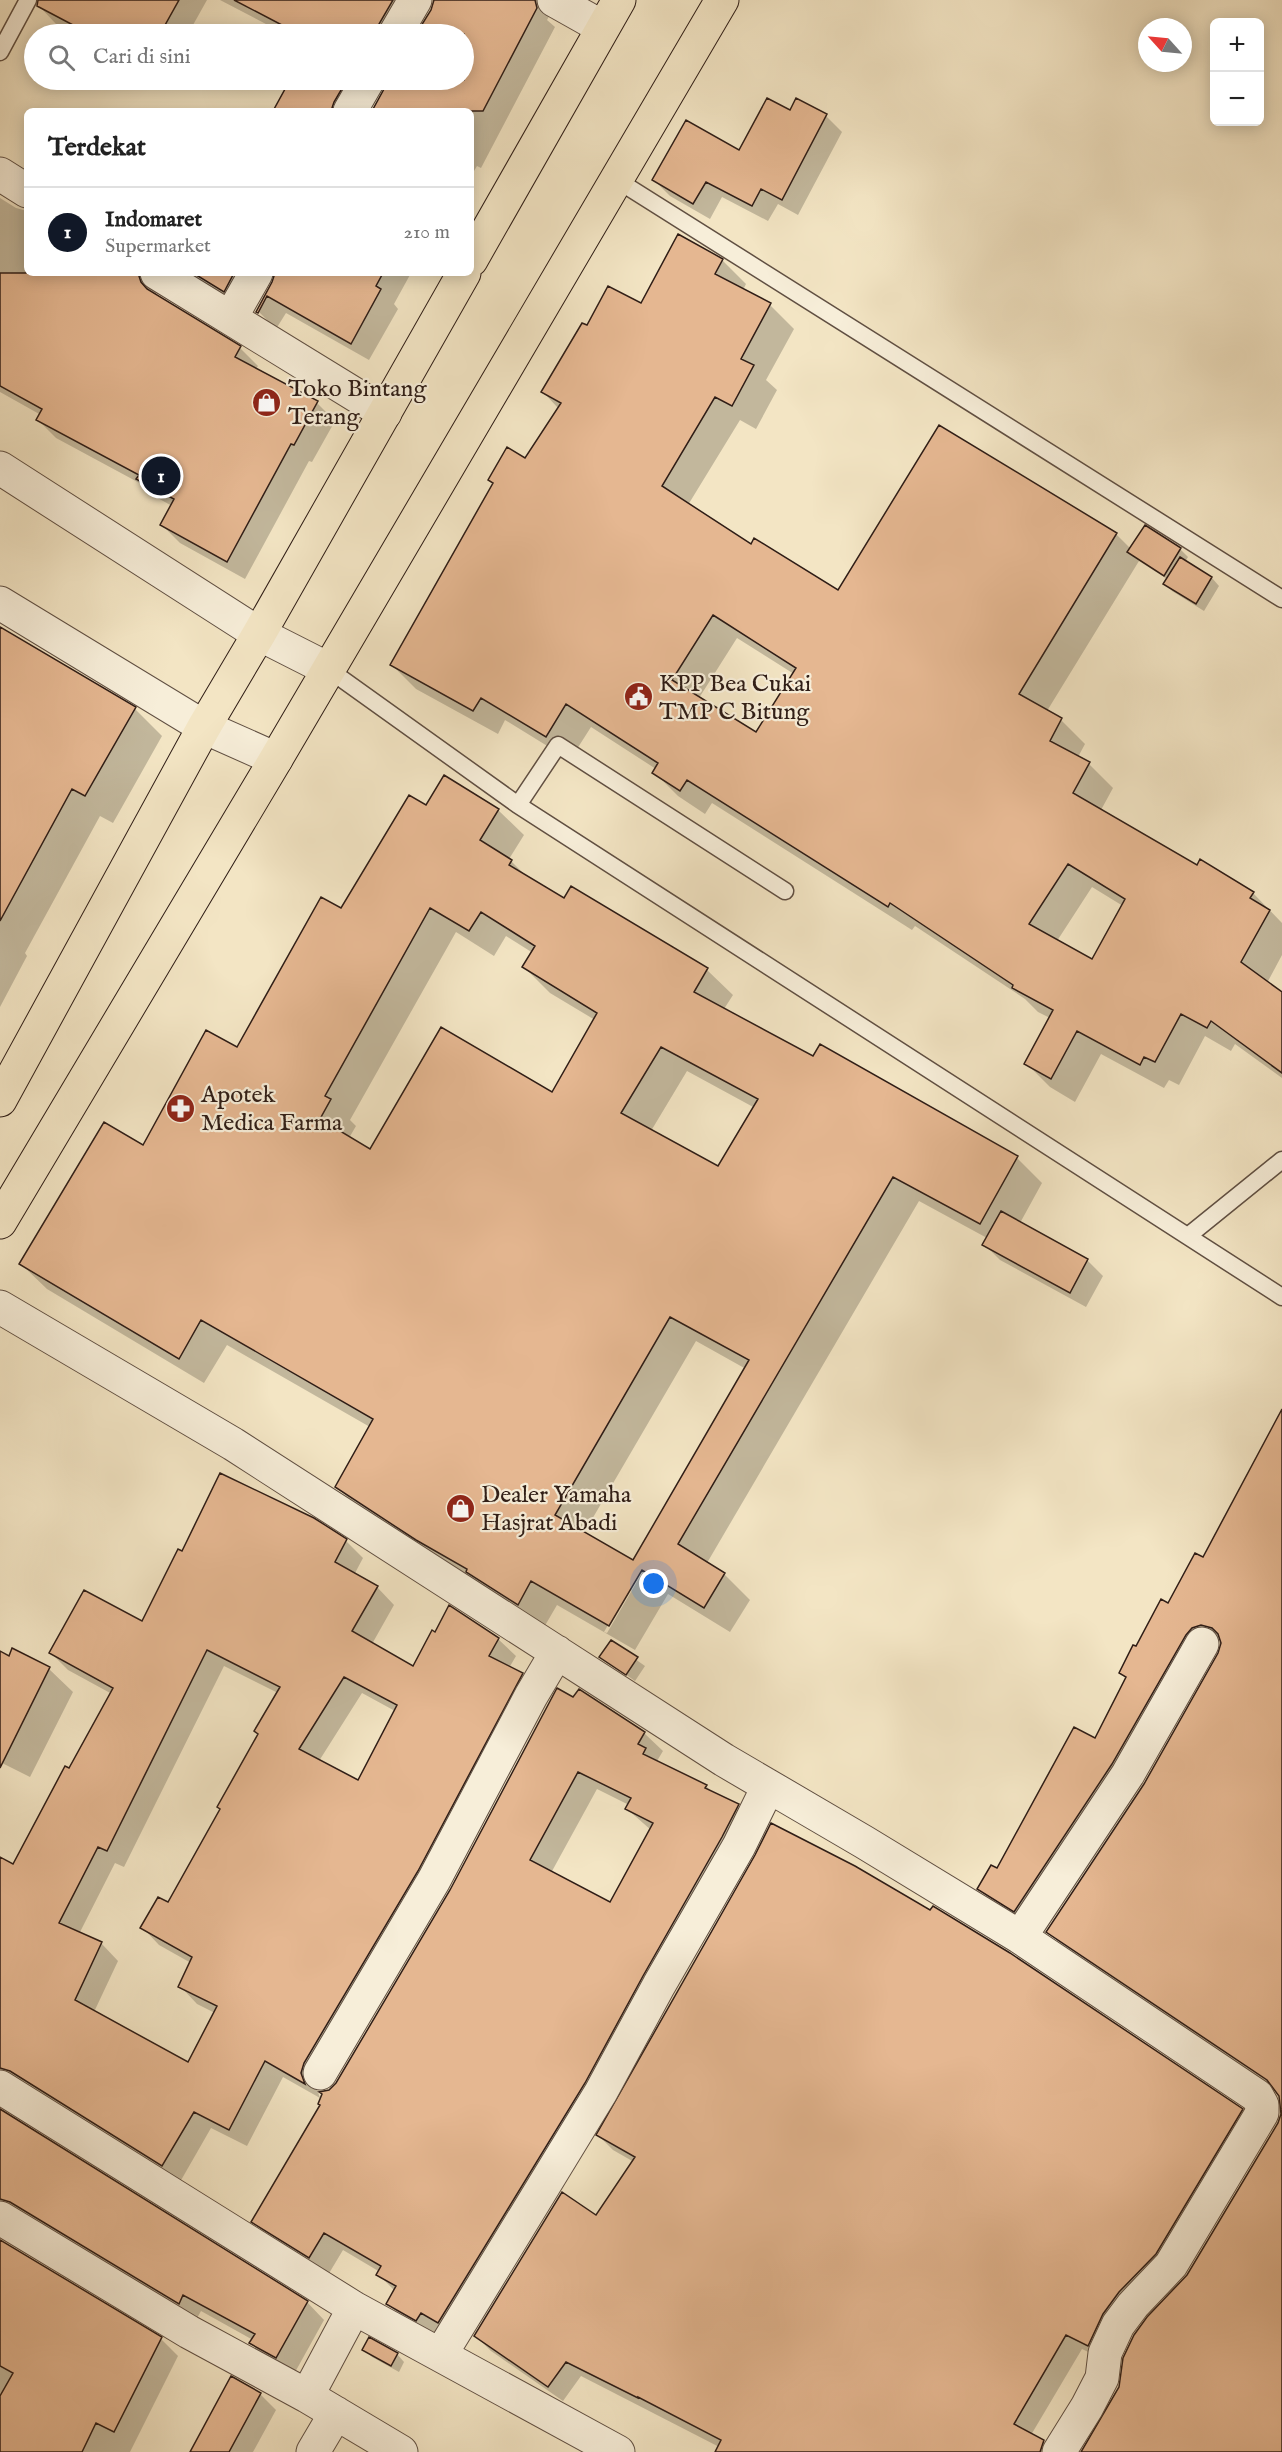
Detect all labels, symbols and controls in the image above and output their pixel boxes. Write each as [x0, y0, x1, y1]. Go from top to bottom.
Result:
north arrow [1138, 18, 1192, 72]
map controls [1210, 18, 1264, 126]
button: + [1210, 18, 1264, 72]
search box [24, 24, 474, 90]
icon: search [45, 41, 78, 74]
text: Cari di sini [93, 43, 191, 71]
button: − [1210, 72, 1264, 126]
text: Terdekat [48, 131, 146, 164]
text: Indomaret [105, 206, 202, 234]
text: 1 [64, 220, 71, 245]
text: 210 m [404, 220, 450, 245]
text: Supermarket [105, 234, 211, 259]
place label: Toko Bintang Terang [288, 374, 427, 433]
shop icon: Toko Bintang Terang [251, 386, 283, 418]
pin: 1 [142, 454, 180, 498]
place label: KPP Bea Cukai TMP C Bitung [659, 669, 811, 728]
public building icon: KPP Bea Cukai TMP C Bitung [622, 681, 654, 713]
place label: Apotek Medica Farma [200, 1080, 343, 1139]
pharmacy icon: Apotek Medica Farma [164, 1092, 196, 1124]
place label: Dealer Yamaha Hasjrat Abadi [481, 1480, 632, 1539]
shop icon: Dealer Yamaha Hasjrat Abadi [444, 1492, 476, 1524]
your location [639, 1569, 668, 1598]

